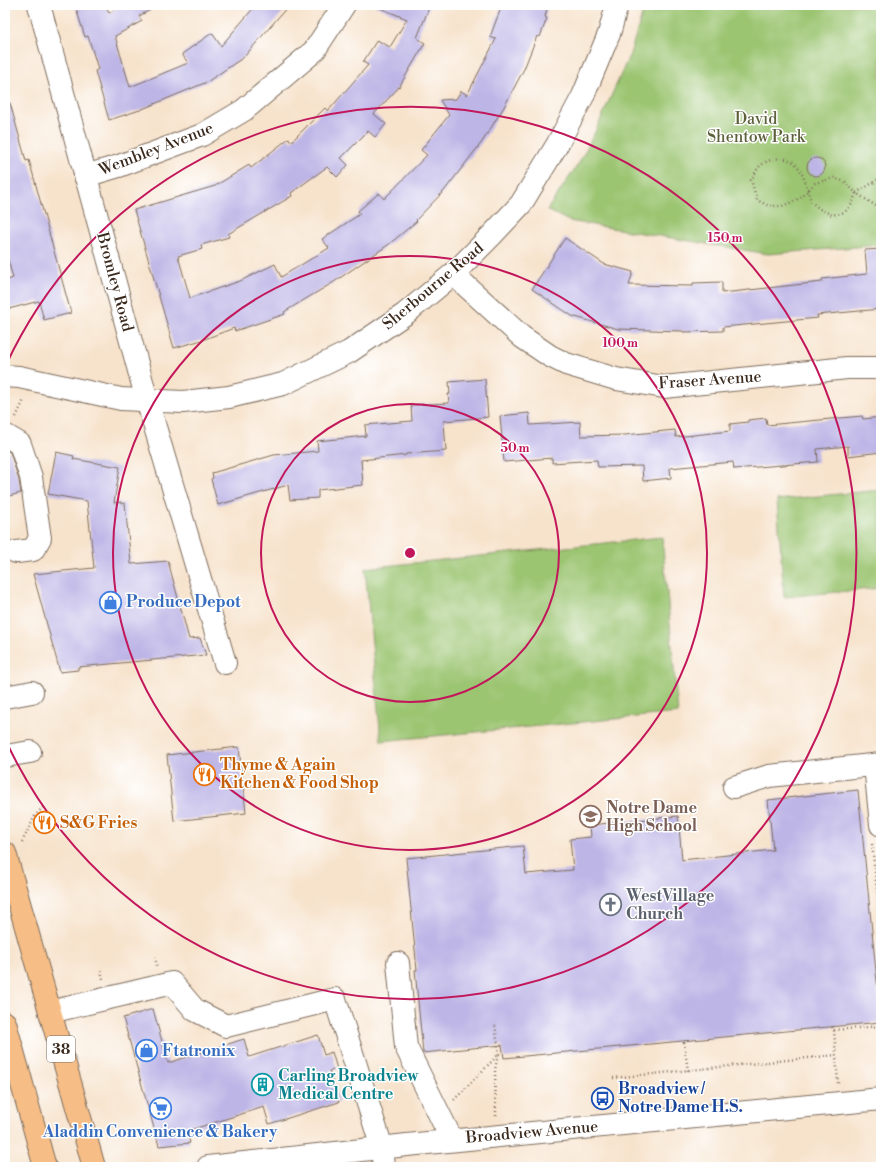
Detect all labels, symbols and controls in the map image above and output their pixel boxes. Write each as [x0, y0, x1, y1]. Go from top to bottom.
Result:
park label: David Shentow Park [707, 109, 807, 147]
street label: Wembley Avenue [95, 118, 216, 180]
street label: Bromley Road [92, 229, 138, 334]
text: 150 m [708, 231, 742, 246]
street label: Sherbourne Road [378, 238, 488, 334]
text: 100 m [602, 336, 638, 351]
street label: Fraser Avenue [658, 366, 762, 394]
text: 50 m [500, 441, 530, 456]
centre of rings [403, 546, 417, 560]
shop icon: Produce Depot [97, 589, 123, 615]
place label: Produce Depot [126, 592, 241, 612]
place label: Thyme & Again Kitchen & Food Shop [220, 755, 379, 793]
restaurant icon: Thyme & Again Kitchen & Food Shop [192, 761, 218, 787]
place label: Notre Dame High School [606, 798, 698, 836]
school or university icon: Notre Dame High School [578, 804, 604, 830]
restaurant icon: S&G Fries [32, 810, 58, 836]
place label: S&G Fries [60, 813, 137, 833]
place label: WestVillage Church [625, 886, 715, 924]
church icon: WestVillage Church [597, 892, 623, 918]
road number: 38 [47, 1036, 75, 1062]
shop icon: Ftatronix [133, 1038, 159, 1064]
place label: Ftatronix [162, 1041, 236, 1061]
place label: Carling Broadview Medical Centre [278, 1066, 419, 1104]
building icon: Carling Broadview Medical Centre [250, 1072, 276, 1098]
place label: Broadview / Notre Dame H.S. [618, 1079, 743, 1117]
bus stop icon: Broadview / Notre Dame H.S. [590, 1085, 616, 1111]
supermarket icon: Aladdin Convenience & Bakery [147, 1095, 173, 1121]
street label: Broadview Avenue [464, 1116, 599, 1148]
place label: Aladdin Convenience & Bakery [42, 1122, 278, 1142]

